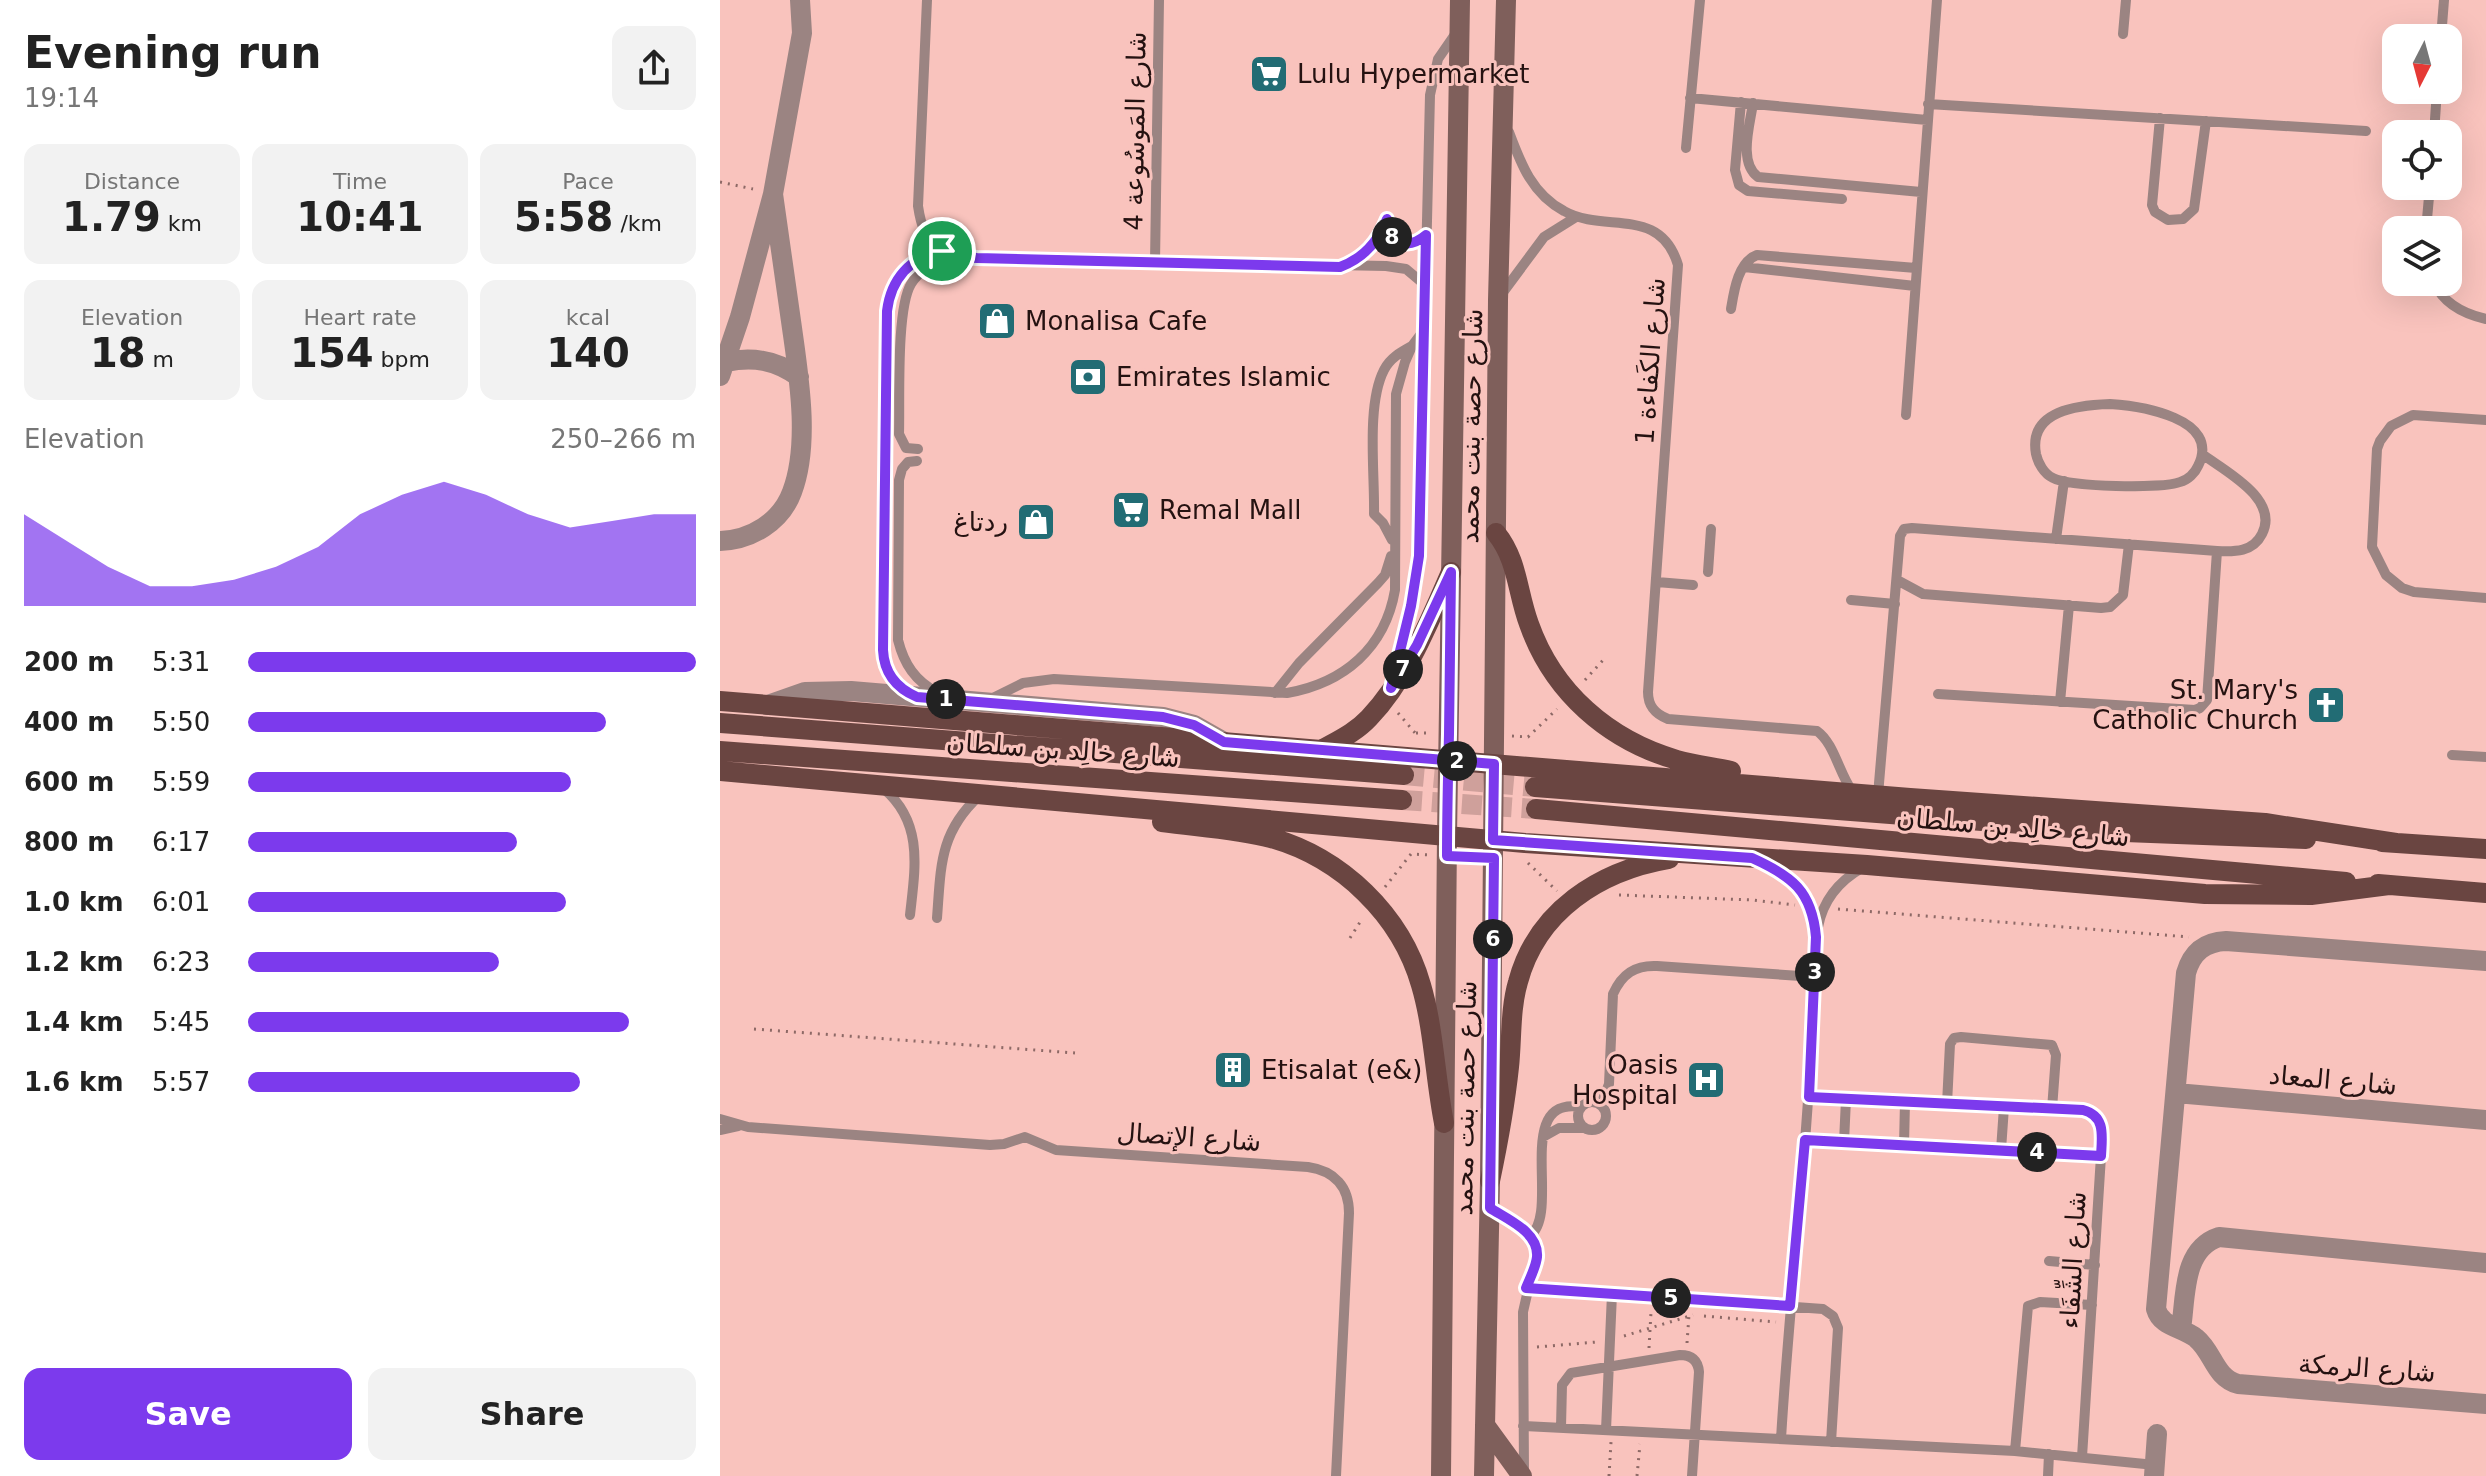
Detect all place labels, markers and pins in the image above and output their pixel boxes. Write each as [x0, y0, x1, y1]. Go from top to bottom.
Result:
supermarket icon: Lulu Hypermarket [1248, 53, 1290, 95]
place label: Lulu Hypermarket [1297, 59, 1529, 89]
pin [908, 217, 976, 285]
pin: 8 [1372, 217, 1412, 257]
shop icon: Monalisa Cafe [976, 300, 1018, 342]
place label: Monalisa Cafe [1025, 306, 1207, 336]
bank icon: Emirates Islamic [1067, 356, 1109, 398]
place label: Emirates Islamic [1116, 362, 1331, 392]
supermarket icon: Remal Mall [1110, 489, 1152, 531]
place label: Remal Mall [1159, 495, 1301, 525]
shop icon: ردتاغ [1015, 501, 1057, 543]
place label: ردتاغ [953, 507, 1008, 537]
pin: 7 [1383, 649, 1423, 689]
place label: St. Mary's Catholic Church [2092, 675, 2298, 735]
pin: 1 [926, 679, 966, 719]
church icon: St. Mary's Catholic Church [2305, 684, 2347, 726]
pin: 2 [1437, 741, 1477, 781]
pin: 6 [1473, 919, 1513, 959]
pin: 3 [1795, 952, 1835, 992]
building icon: Etisalat (e&) [1212, 1049, 1254, 1091]
place label: Oasis Hospital [1572, 1050, 1678, 1110]
place label: Etisalat (e&) [1261, 1055, 1423, 1085]
hospital icon: Oasis Hospital [1685, 1059, 1727, 1101]
pin: 4 [2017, 1132, 2057, 1172]
pin: 5 [1651, 1278, 1691, 1318]

